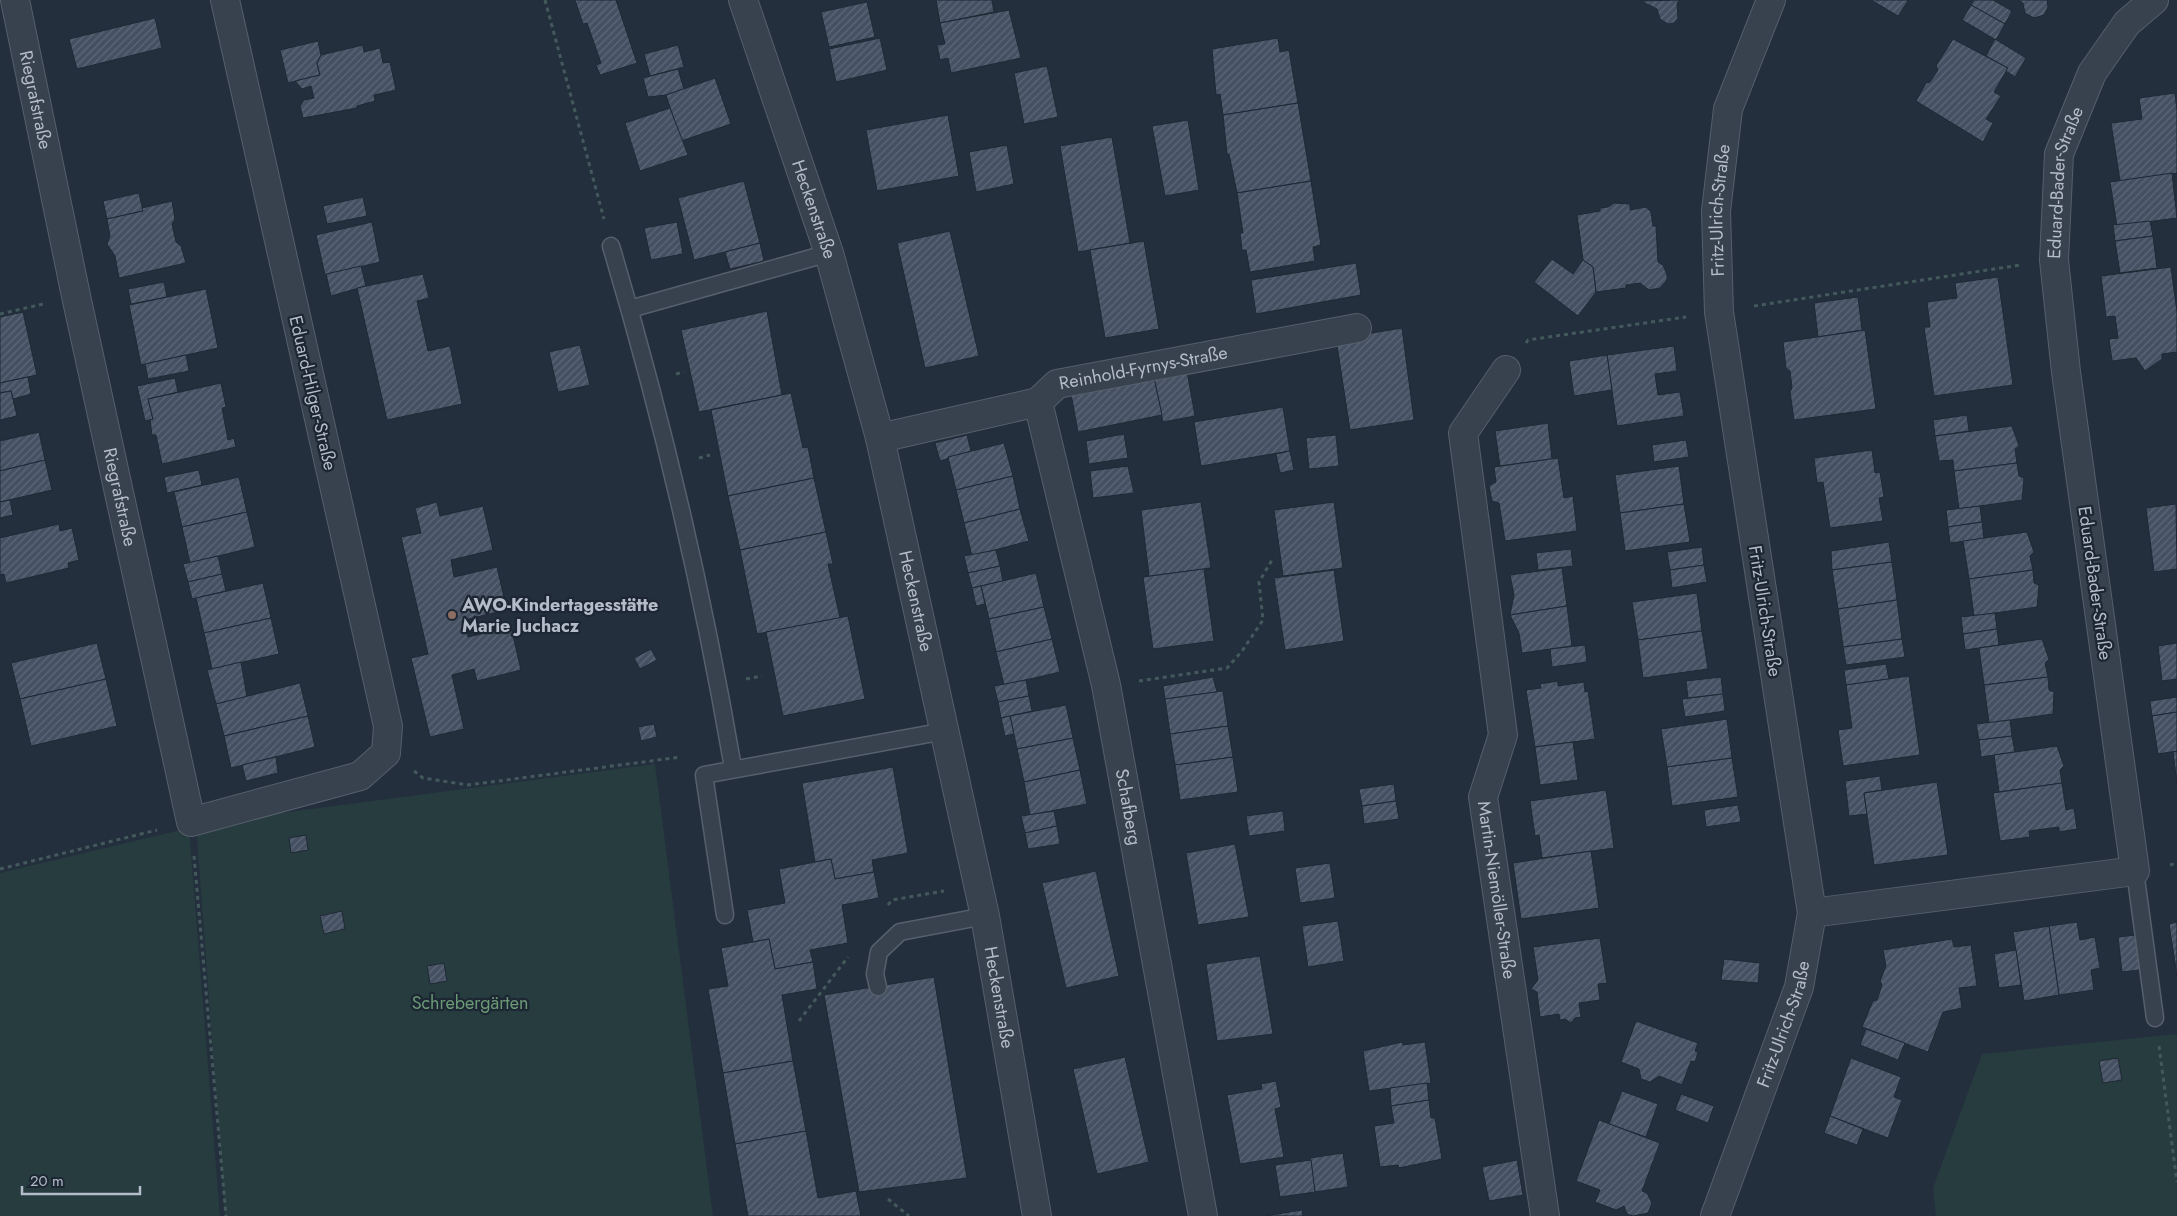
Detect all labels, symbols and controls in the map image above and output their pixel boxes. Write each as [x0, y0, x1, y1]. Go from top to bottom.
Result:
street label: Riegrafstraße [13, 48, 58, 152]
street label: Eduard-Bader-Straße [2041, 102, 2090, 259]
street label: Fritz-Ulrich-Straße [1703, 143, 1737, 277]
street label: Heckenstraße [785, 156, 843, 262]
street label: Eduard-Hilger-Straße [283, 313, 343, 473]
street label: Reinhold-Fyrnys-Straße [1057, 339, 1230, 396]
street label: Riegrafstraße [97, 445, 143, 549]
street label: Eduard-Bader-Straße [2071, 504, 2119, 662]
street label: Fritz-Ulrich-Straße [1742, 544, 1788, 678]
street label: Heckenstraße [892, 548, 940, 654]
place label: AWO-Kindertagesstätte Marie Juchacz [461, 592, 658, 639]
marker: AWO-Kindertagesstätte Marie Juchacz [446, 609, 458, 621]
street label: Schafberg [1109, 766, 1148, 847]
street label: Martin-Niemöller-Straße [1471, 799, 1523, 981]
street label: Heckenstraße [977, 944, 1021, 1050]
street label: Fritz-Ulrich-Straße [1750, 959, 1816, 1091]
park label: Schrebergärten [412, 990, 528, 1016]
scale bar [22, 1164, 140, 1196]
text: 20 m [30, 1170, 64, 1192]

